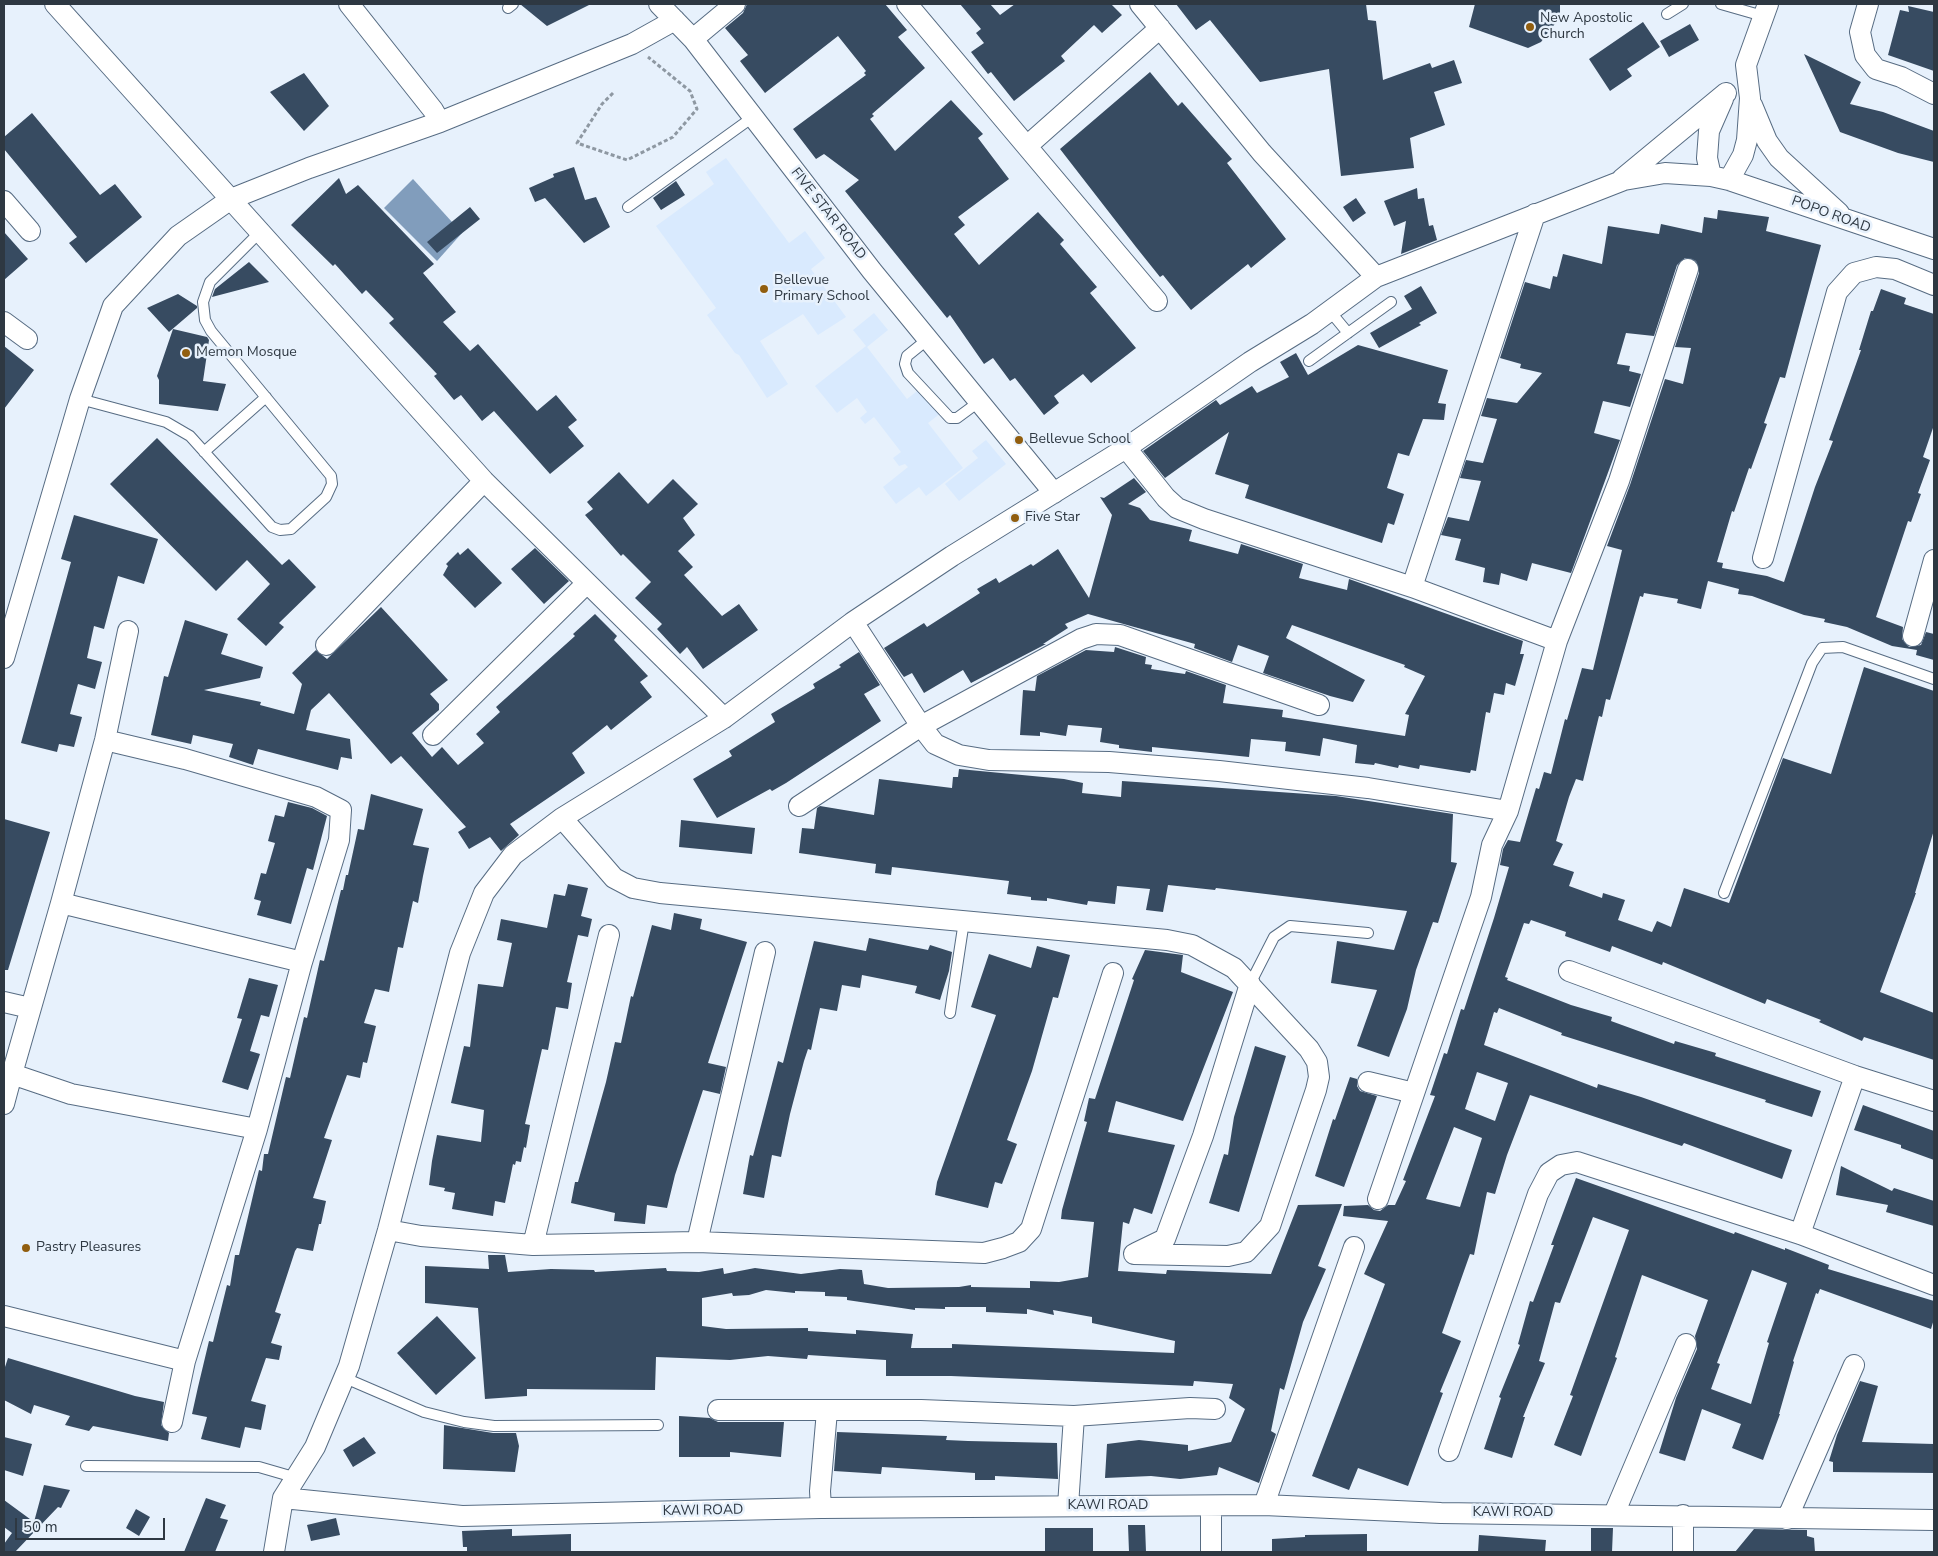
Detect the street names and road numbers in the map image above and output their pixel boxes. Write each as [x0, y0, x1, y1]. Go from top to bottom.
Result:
street label: FIVE STAR ROAD [787, 165, 869, 263]
street label: POPO ROAD [1789, 193, 1873, 237]
street label: KAWI ROAD [1068, 1498, 1148, 1514]
street label: KAWI ROAD [662, 1502, 744, 1520]
street label: KAWI ROAD [1473, 1505, 1553, 1521]

